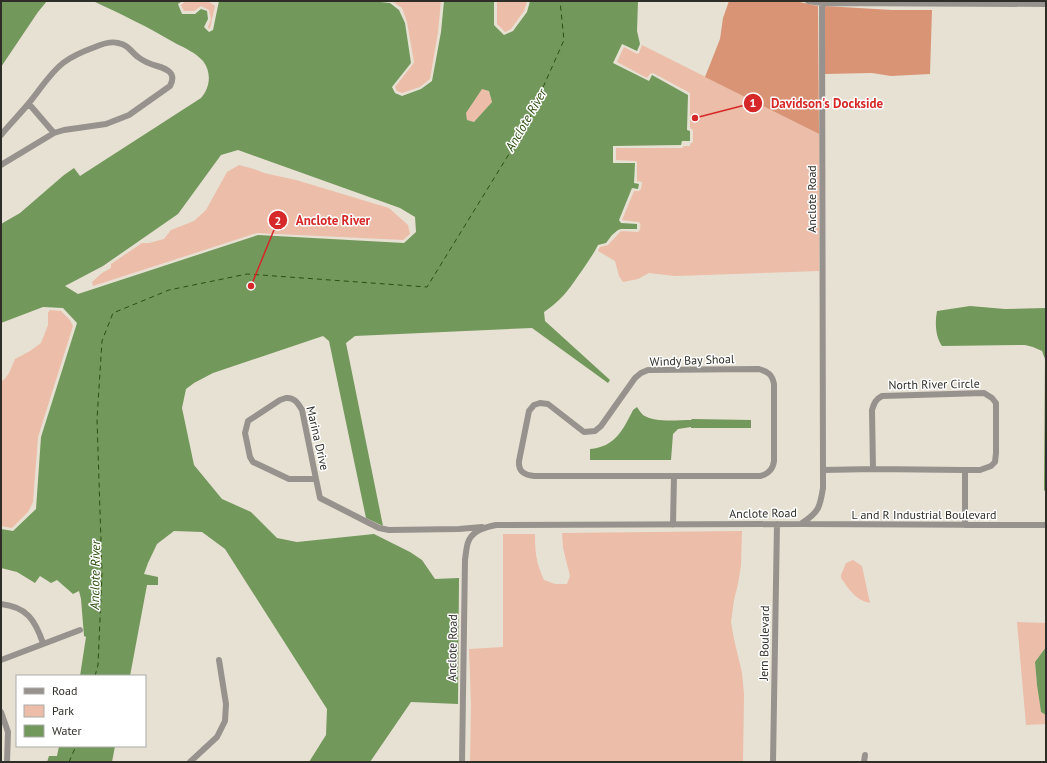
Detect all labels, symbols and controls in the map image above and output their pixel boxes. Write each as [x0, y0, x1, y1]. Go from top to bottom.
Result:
water label: Anclote River [501, 85, 551, 155]
callout: Davidson's Dockside [743, 91, 891, 116]
text: 1 [750, 95, 756, 110]
text: Davidson's Dockside [771, 95, 884, 112]
street label: Anclote Road [804, 165, 819, 233]
callout: Anclote River [268, 208, 378, 233]
text: Anclote River [296, 212, 371, 229]
text: 2 [275, 213, 281, 228]
street label: Windy Bay Shoal [649, 351, 735, 369]
street label: North River Circle [888, 376, 980, 392]
street label: Marina Drive [303, 404, 333, 472]
street label: Anclote Road [729, 505, 797, 521]
street label: L and R Industrial Boulevard [852, 507, 997, 522]
water label: Anclote River [86, 539, 104, 611]
street label: Jern Boulevard [756, 605, 772, 682]
street label: Anclote Road [444, 614, 460, 682]
legend [16, 675, 146, 747]
text: Road [52, 683, 77, 698]
text: Park [52, 703, 74, 718]
text: Water [52, 723, 82, 738]

